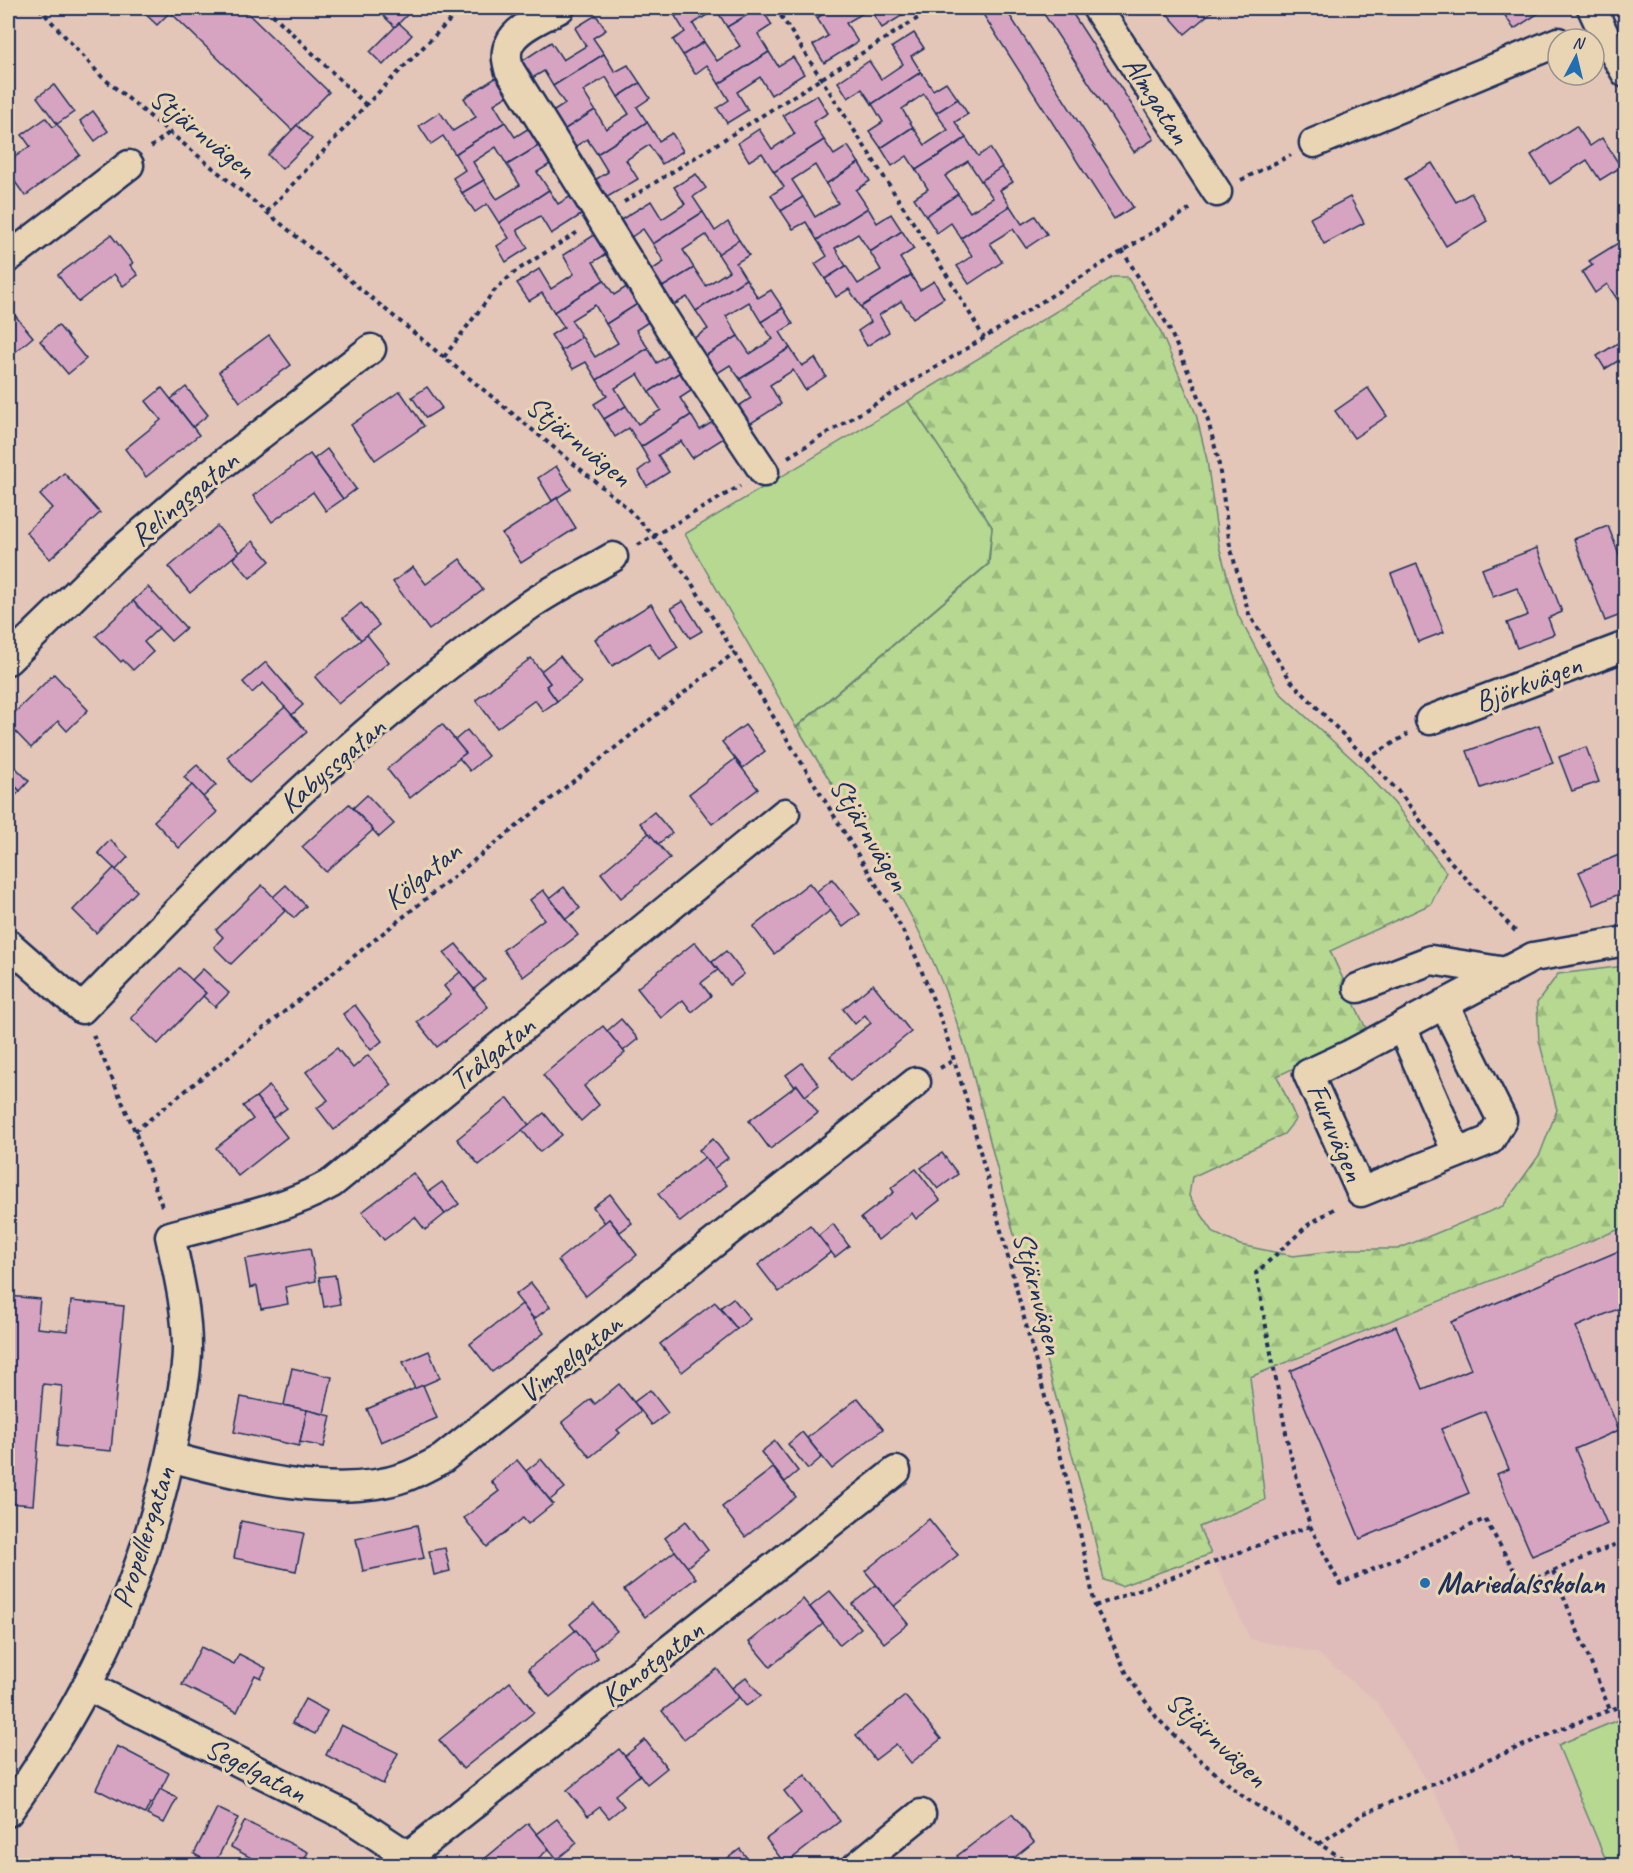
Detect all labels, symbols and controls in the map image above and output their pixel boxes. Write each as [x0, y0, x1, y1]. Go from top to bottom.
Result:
north arrow [1546, 27, 1606, 87]
text: N [1572, 33, 1587, 54]
street label: Almgatan [1114, 49, 1200, 152]
street label: Stjärnvägen [142, 79, 264, 188]
street label: Stjärnvägen [518, 387, 640, 496]
street label: Relingsgatan [122, 441, 247, 554]
street label: Björkvägen [1469, 645, 1587, 721]
street label: Kabyssgatan [271, 707, 394, 822]
street label: Stjärnvägen [821, 770, 919, 898]
street label: Kölgatan [375, 831, 470, 918]
street label: Trålgatan [441, 1006, 544, 1099]
street label: Furuvägen [1298, 1077, 1374, 1187]
street label: Stjärnvägen [1004, 1227, 1074, 1359]
street label: Vimpelgatan [510, 1304, 631, 1411]
street label: Propellergatan [102, 1461, 184, 1612]
place label: Mariedalsskolan [1437, 1564, 1606, 1602]
marker: Mariedalsskolan [1418, 1576, 1432, 1590]
street label: Kanotgatan [593, 1611, 712, 1715]
street label: Stjärnvägen [1158, 1682, 1276, 1796]
street label: Segelgatan [199, 1728, 313, 1812]

